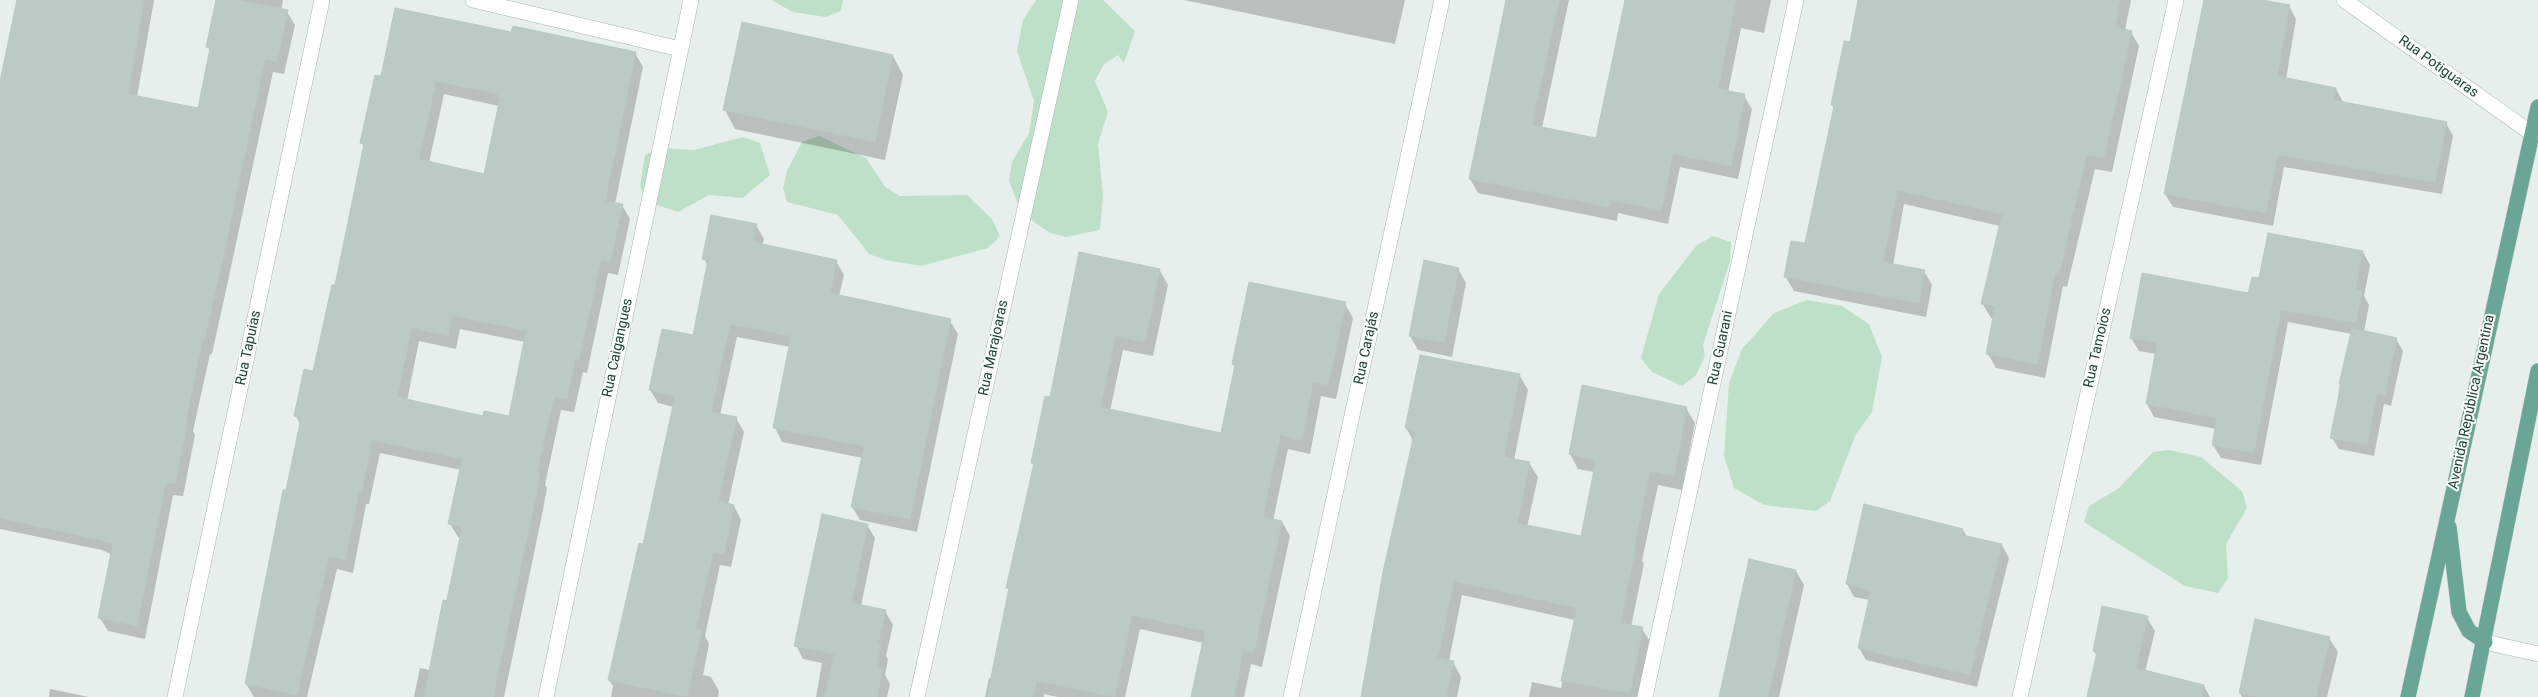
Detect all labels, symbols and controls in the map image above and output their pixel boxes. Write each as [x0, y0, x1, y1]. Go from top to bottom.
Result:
street label: Rua Potiguaras [2395, 32, 2481, 102]
street label: Rua Caigangues [599, 297, 637, 399]
street label: Rua Marajoaras [976, 299, 1012, 397]
street label: Rua Tamoios [2081, 306, 2115, 390]
street label: Rua Tapuias [233, 309, 265, 387]
street label: Rua Guarani [1705, 309, 1737, 387]
street label: Rua Carajás [1351, 310, 1383, 386]
street label: Avenida República Argentina [2445, 313, 2499, 491]

